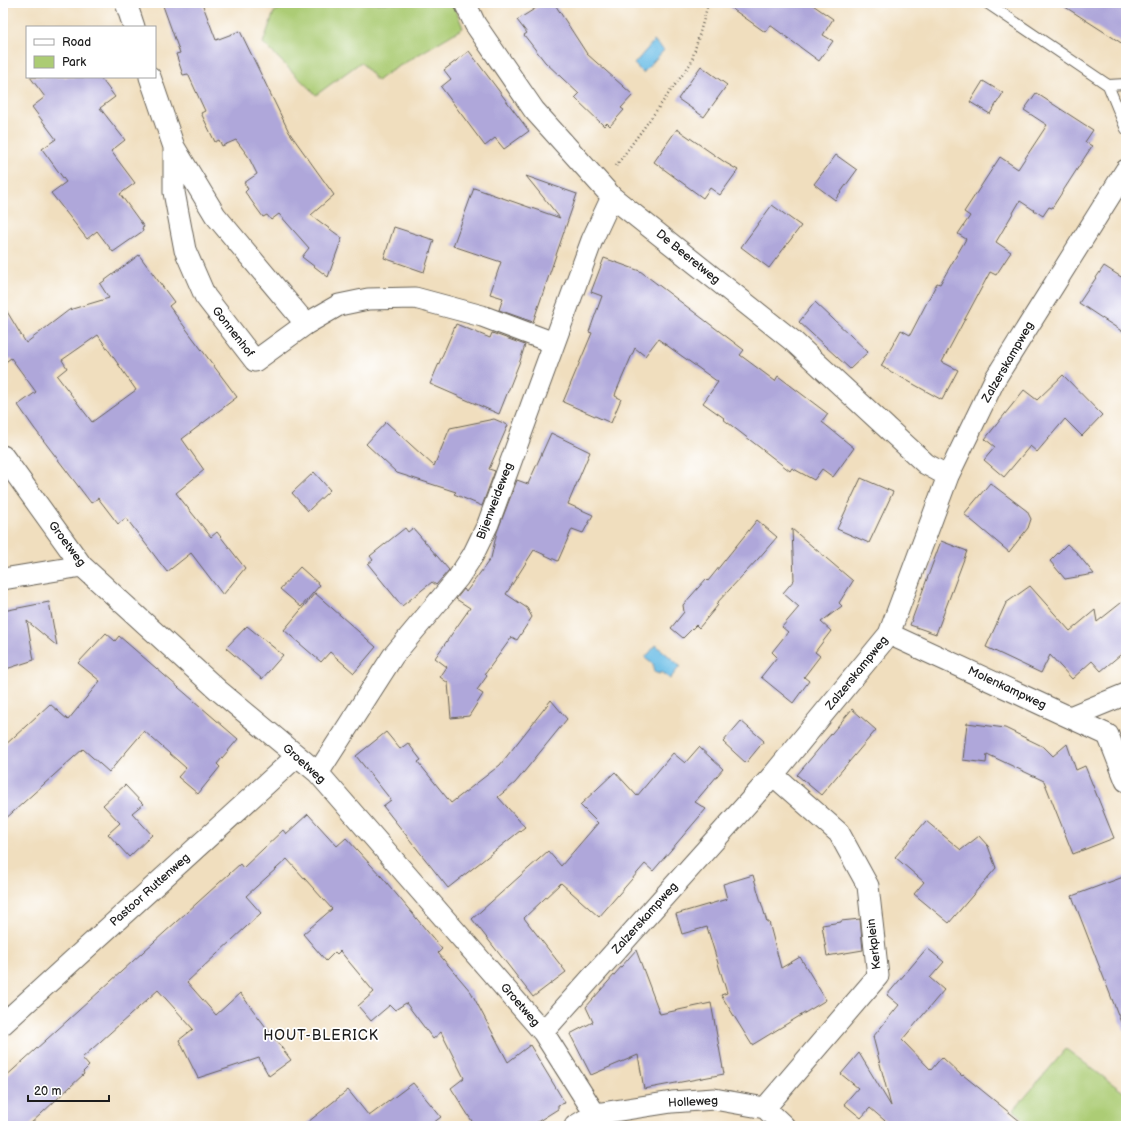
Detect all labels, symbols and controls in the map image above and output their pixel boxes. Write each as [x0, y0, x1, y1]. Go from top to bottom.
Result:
legend [26, 26, 156, 78]
text: Road [62, 35, 91, 50]
text: Park [62, 55, 86, 70]
street label: De Beeretweg [653, 227, 723, 288]
street label: Gonnenhof [209, 304, 258, 361]
street label: Zalzerskampweg [978, 319, 1037, 406]
street label: Bijenweideweg [473, 460, 517, 542]
street label: Groetweg [45, 518, 89, 570]
street label: Zalzerskampweg [822, 633, 892, 714]
street label: Molenkampweg [965, 663, 1049, 713]
street label: Groetweg [279, 741, 329, 787]
street label: Pastoor Ruttenweg [107, 850, 193, 930]
street label: Zalzerskampweg [608, 879, 681, 958]
street label: Kerkplein [863, 917, 885, 970]
street label: Groetweg [497, 980, 543, 1030]
district label: HOUT-BLERICK [263, 1027, 379, 1044]
scale bar [28, 1077, 109, 1103]
text: 20 m [34, 1084, 61, 1099]
street label: Holleweg [668, 1093, 718, 1111]

